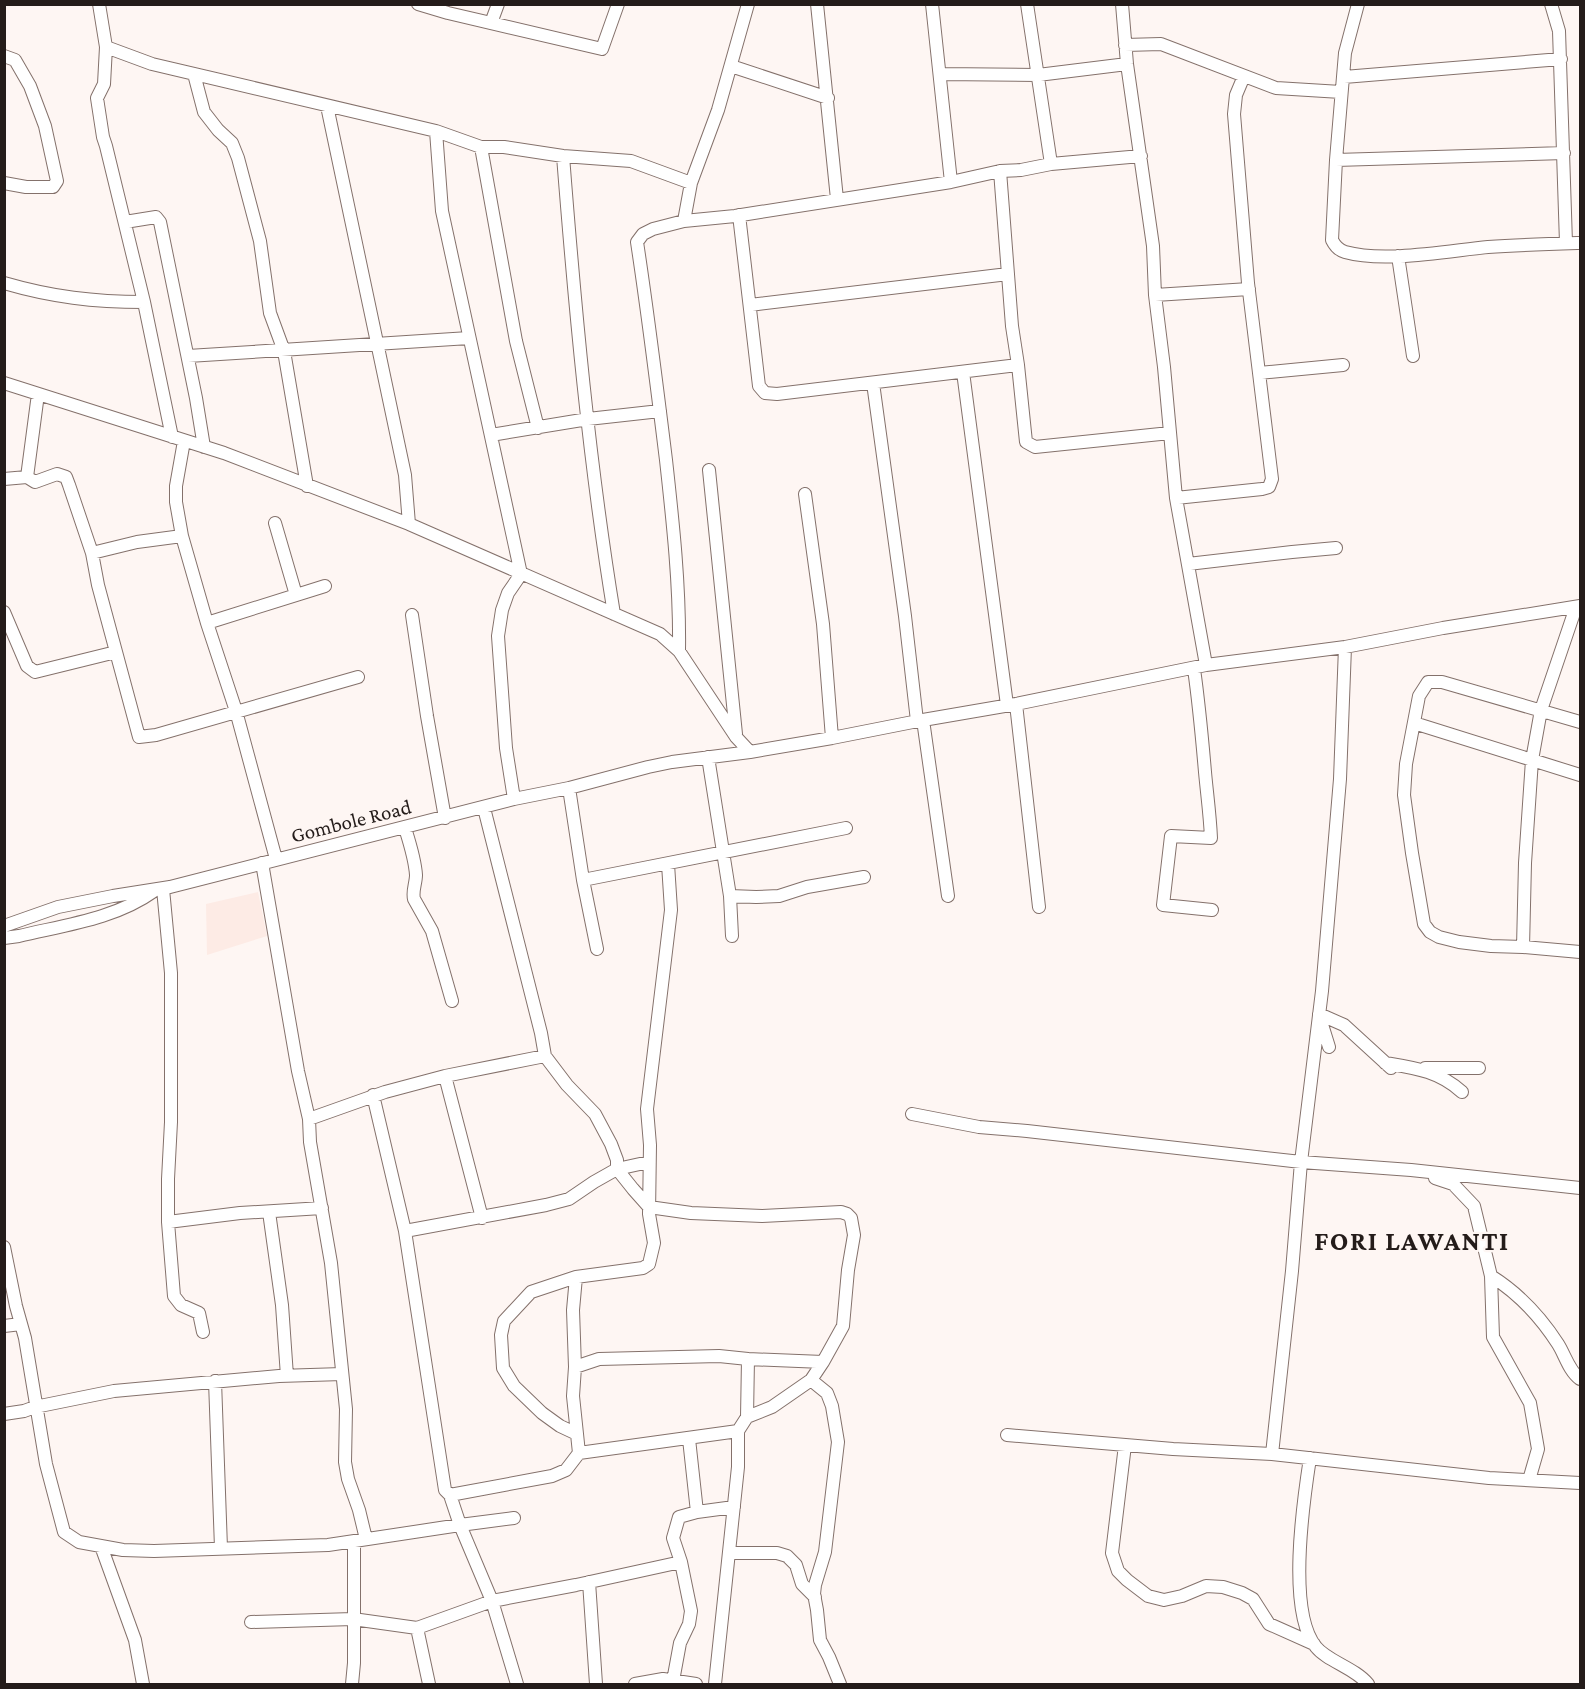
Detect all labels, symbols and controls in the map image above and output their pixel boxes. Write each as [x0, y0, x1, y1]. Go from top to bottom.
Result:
street label: Gombole Road [288, 794, 414, 848]
district label: FORI LAWANTI [1314, 1226, 1510, 1256]

